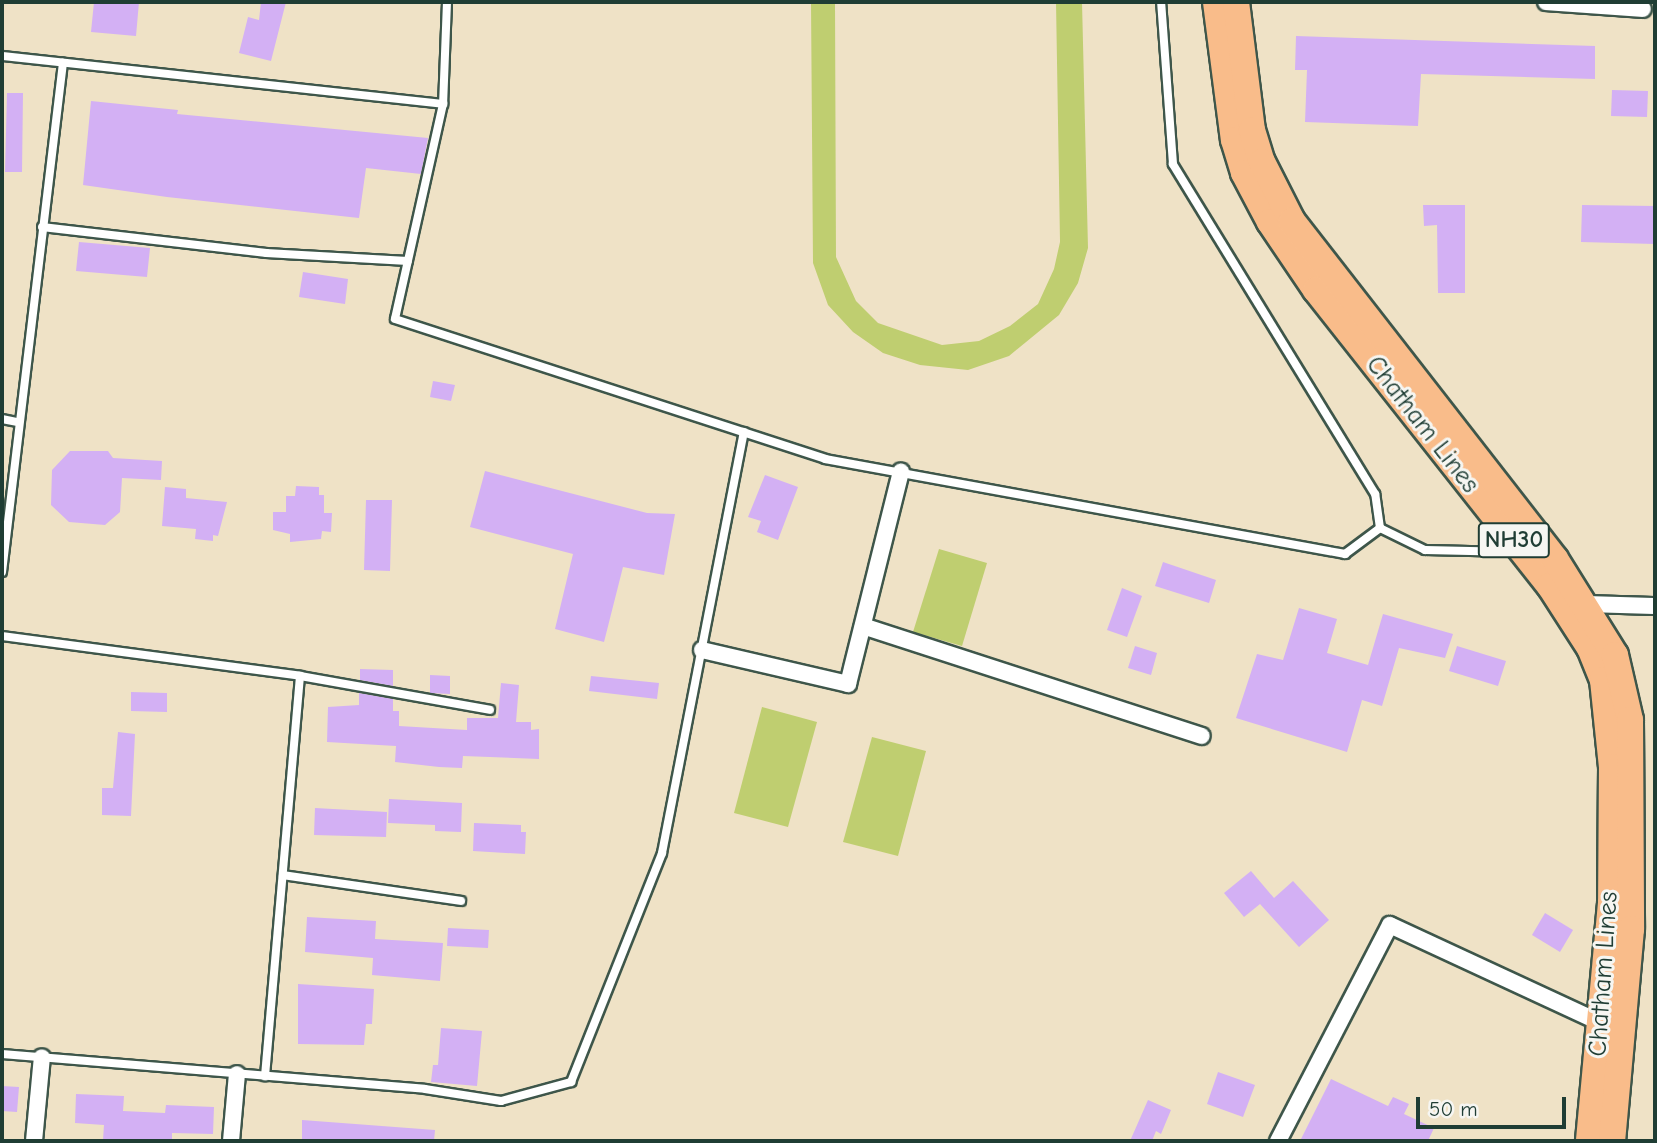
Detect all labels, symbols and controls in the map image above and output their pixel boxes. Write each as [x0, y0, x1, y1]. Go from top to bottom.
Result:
street label: Chatham Lines [1359, 350, 1485, 500]
road number: NH30 [1477, 520, 1551, 560]
street label: Chatham Lines [1583, 890, 1625, 1058]
scale bar [1419, 1084, 1570, 1128]
text: 50 m [1429, 1097, 1478, 1121]

